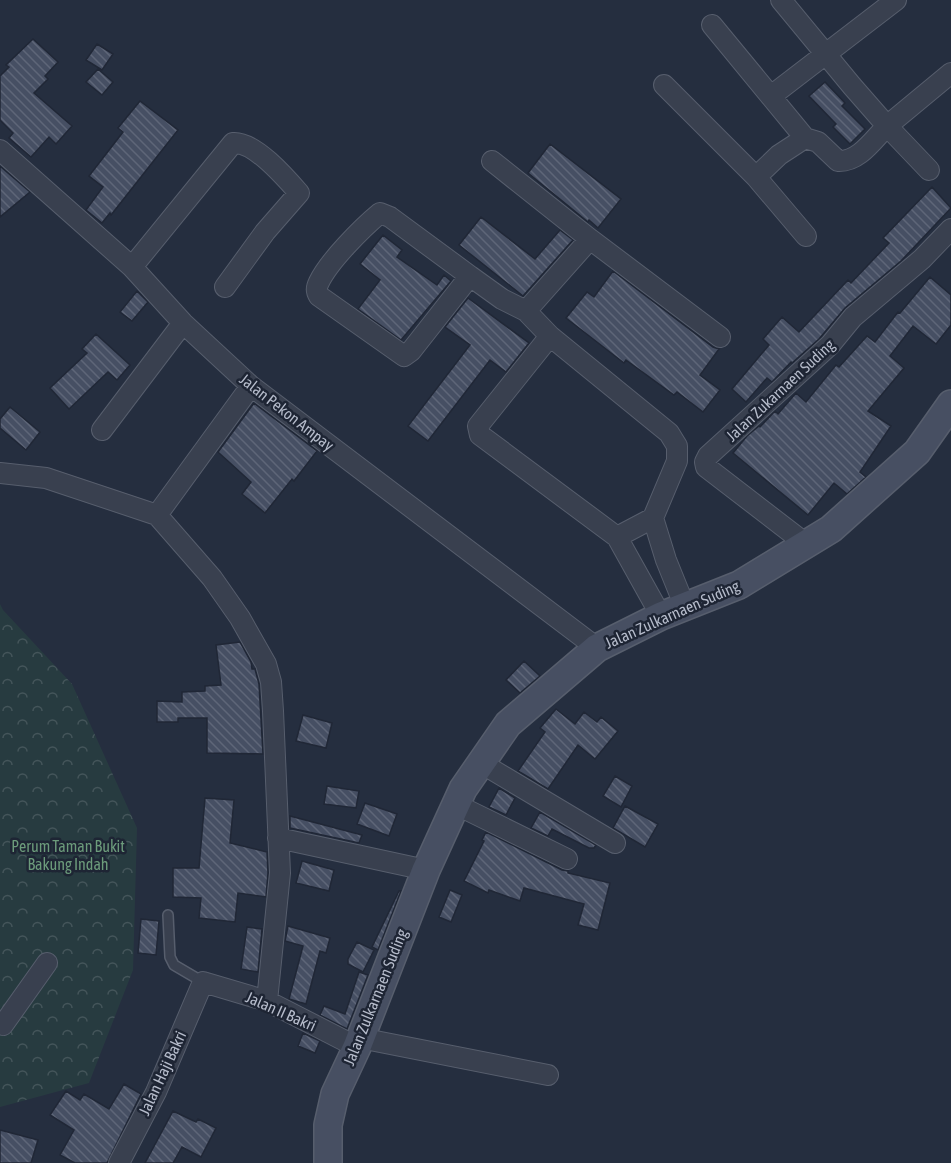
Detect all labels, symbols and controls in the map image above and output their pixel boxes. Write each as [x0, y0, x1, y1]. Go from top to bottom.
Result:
street label: Jalan Zukarnaen Suding [722, 335, 838, 445]
street label: Jalan Pekon Ampay [236, 370, 338, 455]
street label: Jalan Zulkarnaen Suding [602, 576, 743, 653]
park label: Perum Taman Bukit Bakung Indah [11, 837, 125, 874]
street label: Jalan Zulkarnaen Suding [339, 926, 412, 1068]
street label: Jalan II Bakri [243, 988, 319, 1034]
street label: Jalan Haji Bakri [135, 1028, 190, 1118]

